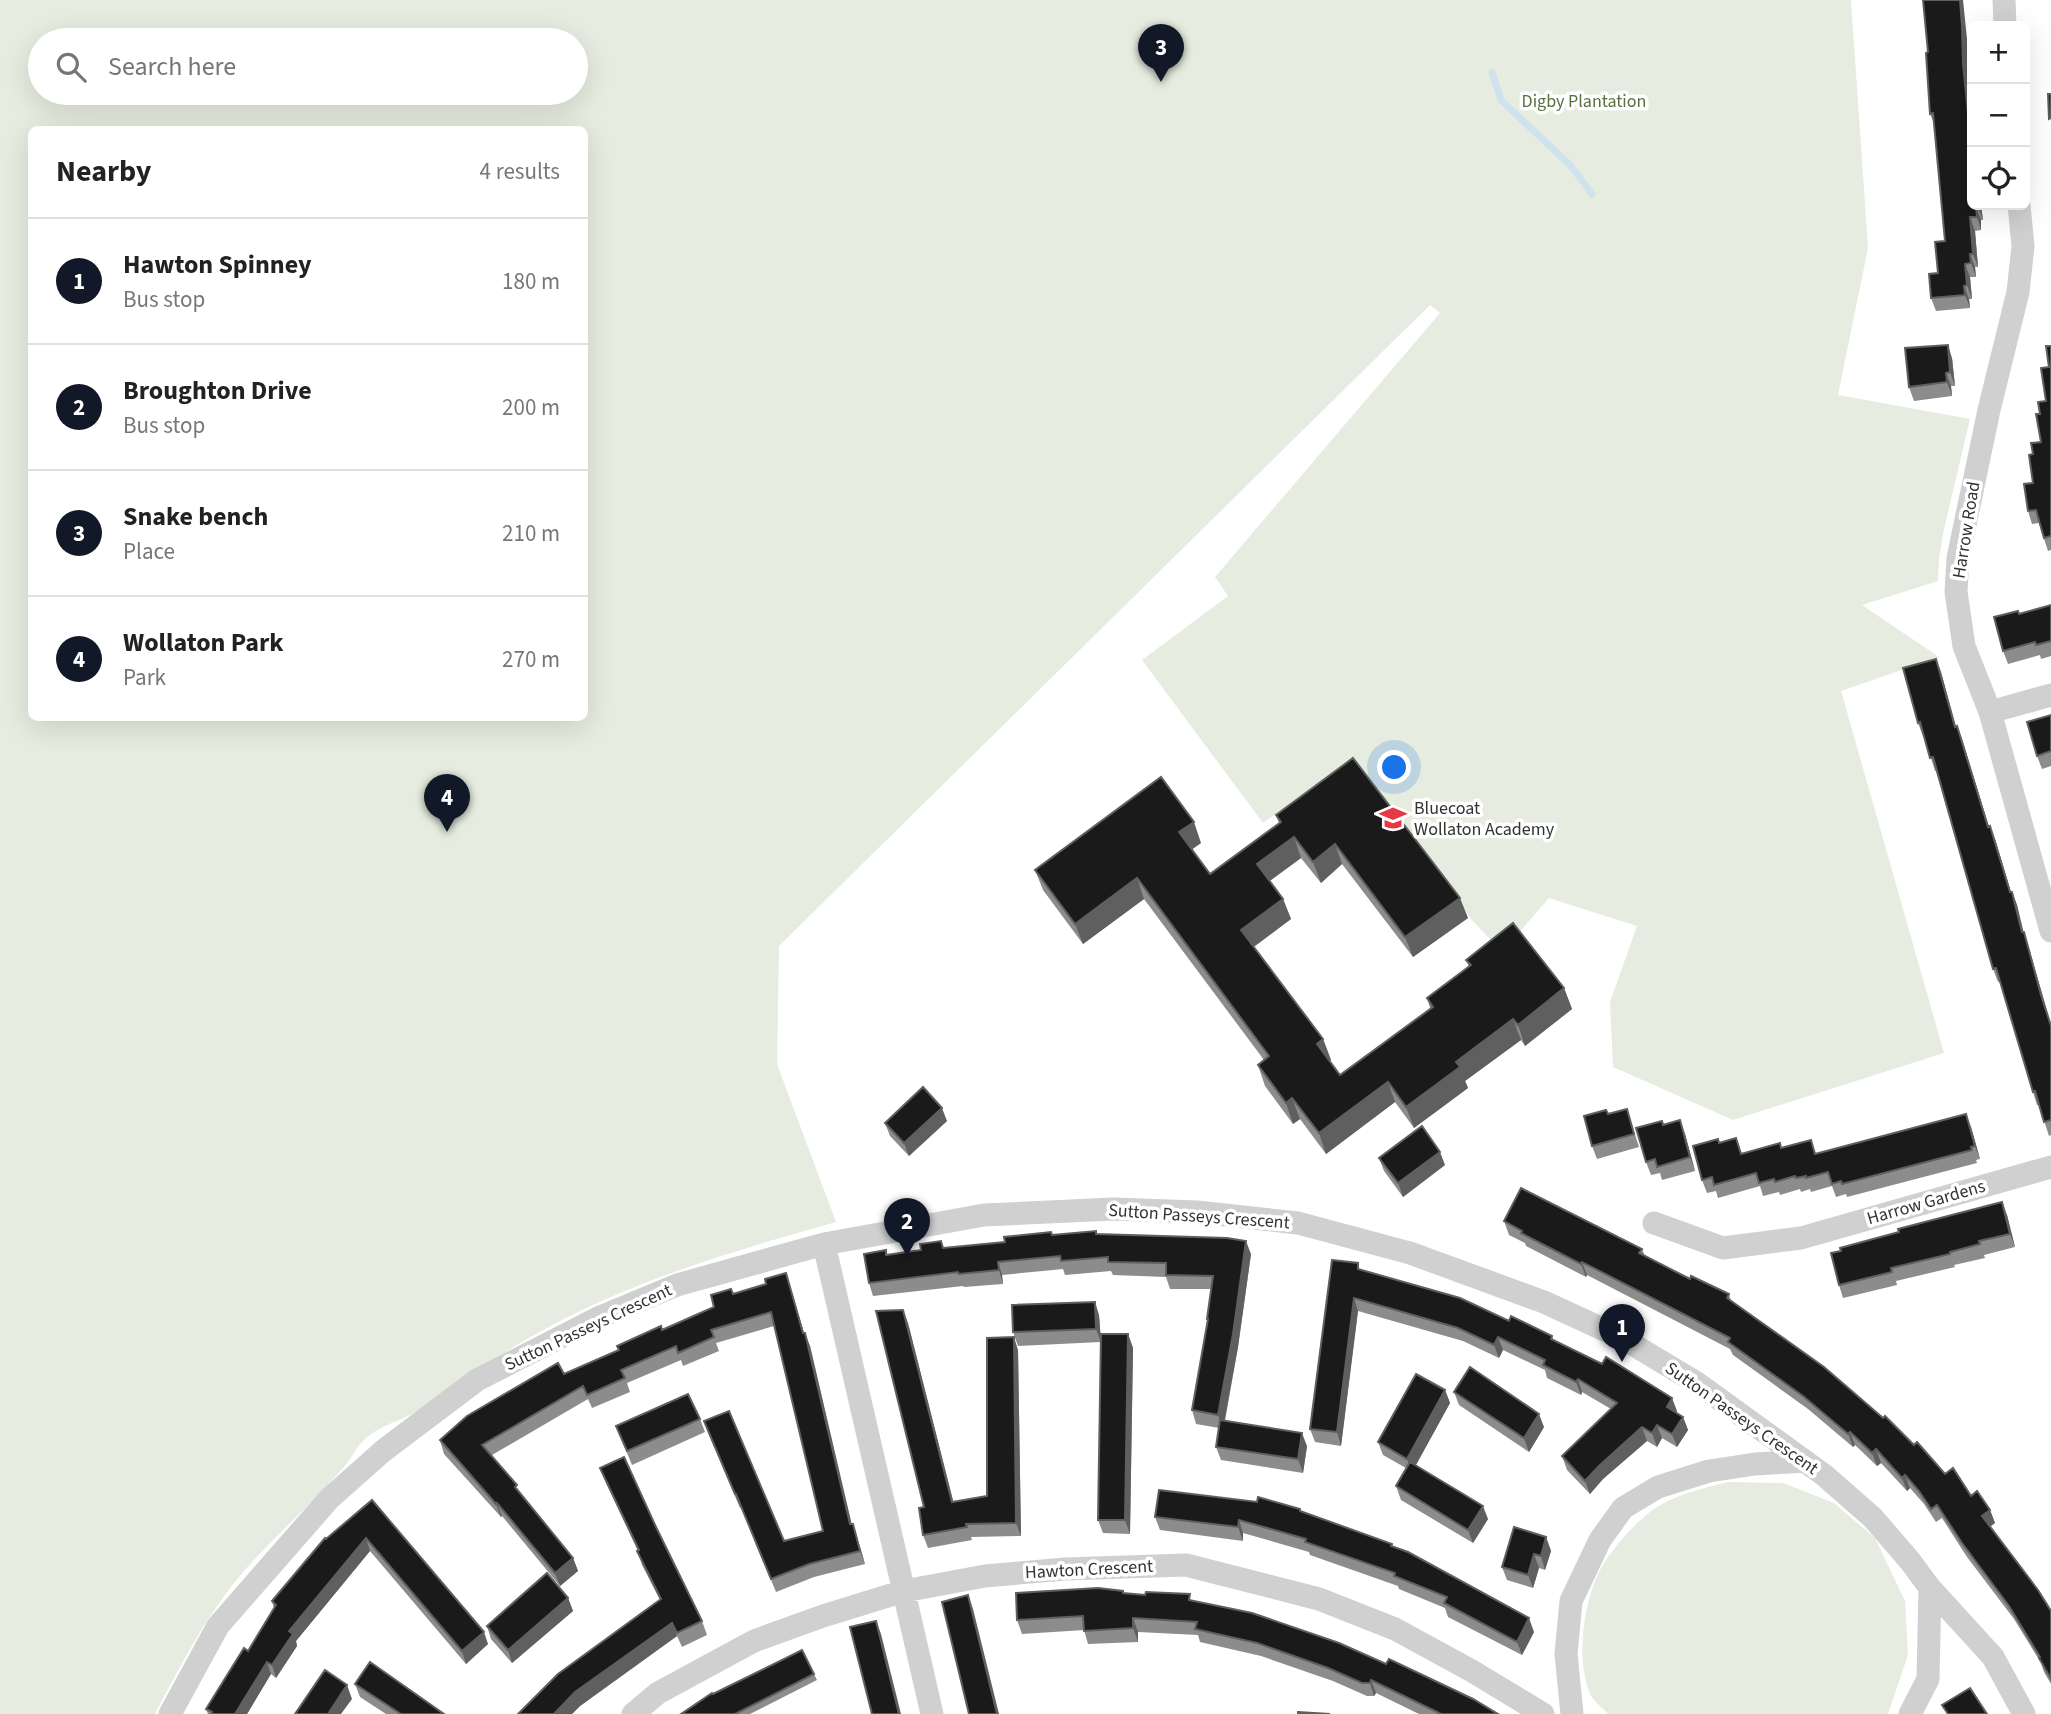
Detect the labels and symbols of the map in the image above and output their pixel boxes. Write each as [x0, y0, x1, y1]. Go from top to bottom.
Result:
pin: 3 [1138, 24, 1184, 82]
park label: Digby Plantation [1522, 89, 1646, 114]
street label: Harrow Road [1946, 480, 1987, 580]
your location [1377, 750, 1411, 784]
pin: 4 [424, 774, 470, 832]
place label: Bluecoat Wollaton Academy [1414, 796, 1555, 842]
school or university icon: Bluecoat Wollaton Academy [1378, 803, 1408, 833]
street label: Harrow Gardens [1864, 1174, 1988, 1231]
pin: 2 [884, 1198, 930, 1256]
street label: Sutton Passeys Crescent [1107, 1198, 1291, 1235]
street label: Sutton Passeys Crescent [501, 1278, 676, 1377]
pin: 1 [1599, 1304, 1645, 1362]
street label: Sutton Passeys Crescent [1660, 1356, 1823, 1481]
street label: Hawton Crescent [1024, 1554, 1154, 1585]

